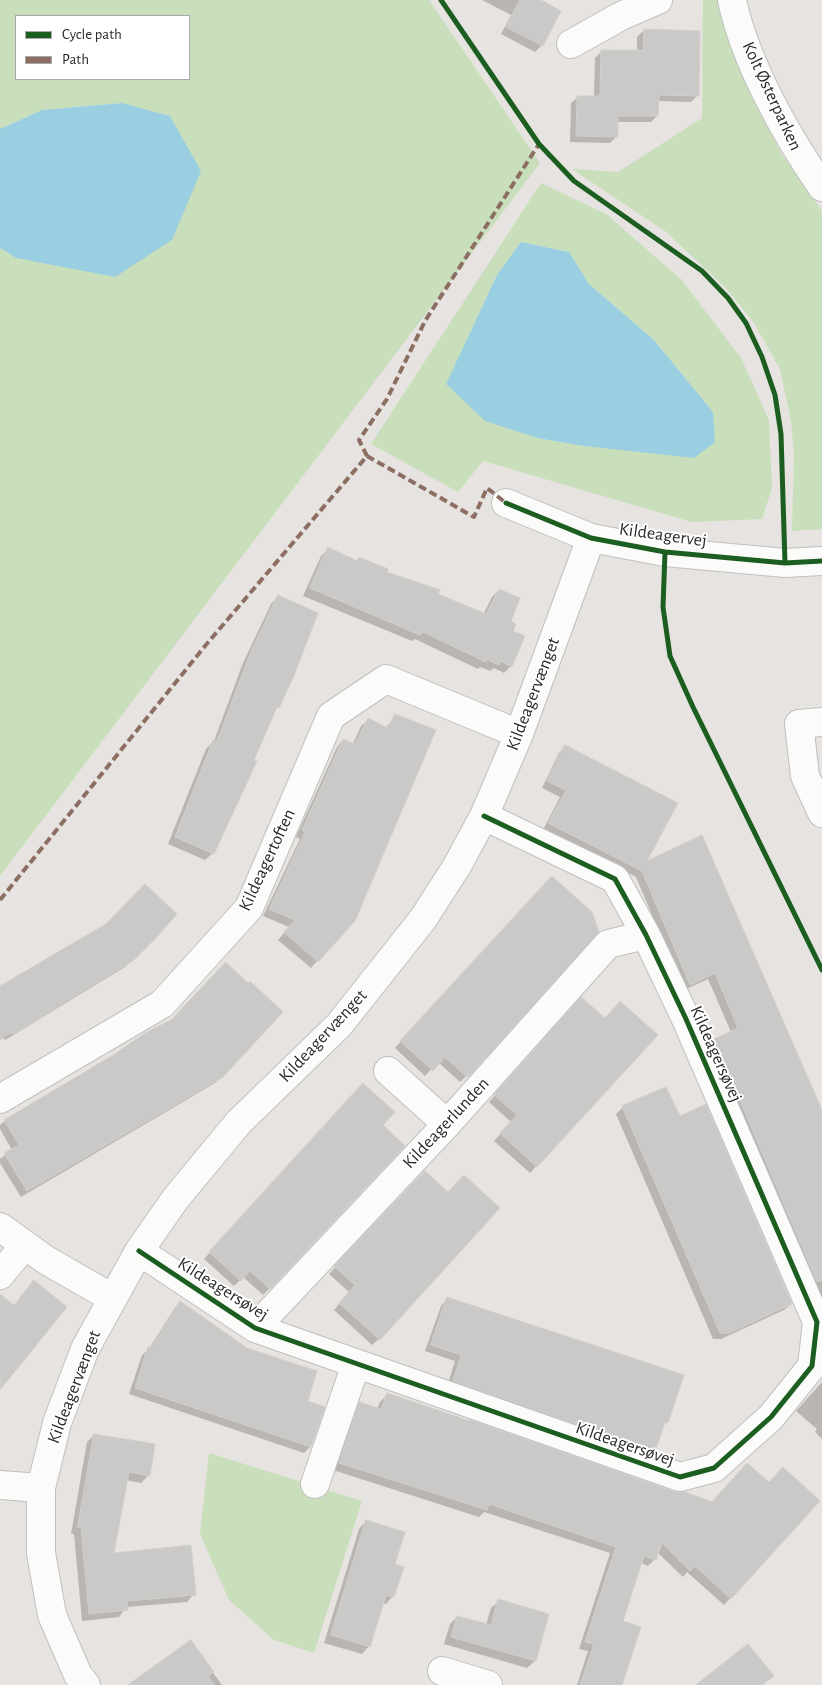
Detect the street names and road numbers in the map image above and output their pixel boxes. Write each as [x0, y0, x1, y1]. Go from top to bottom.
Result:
street label: Kolt Østerparken [737, 38, 807, 154]
street label: Kildeagervej [618, 518, 708, 552]
street label: Kildeagervænget [502, 634, 564, 754]
street label: Kildeagertoften [234, 806, 300, 914]
street label: Kildeagervænget [274, 985, 372, 1087]
street label: Kildeagersøvej [685, 1002, 747, 1106]
street label: Kildeagerlunden [398, 1073, 494, 1173]
street label: Kildeagersøvej [174, 1253, 272, 1325]
street label: Kildeagervænget [43, 1327, 105, 1447]
street label: Kildeagersøvej [573, 1417, 677, 1471]

